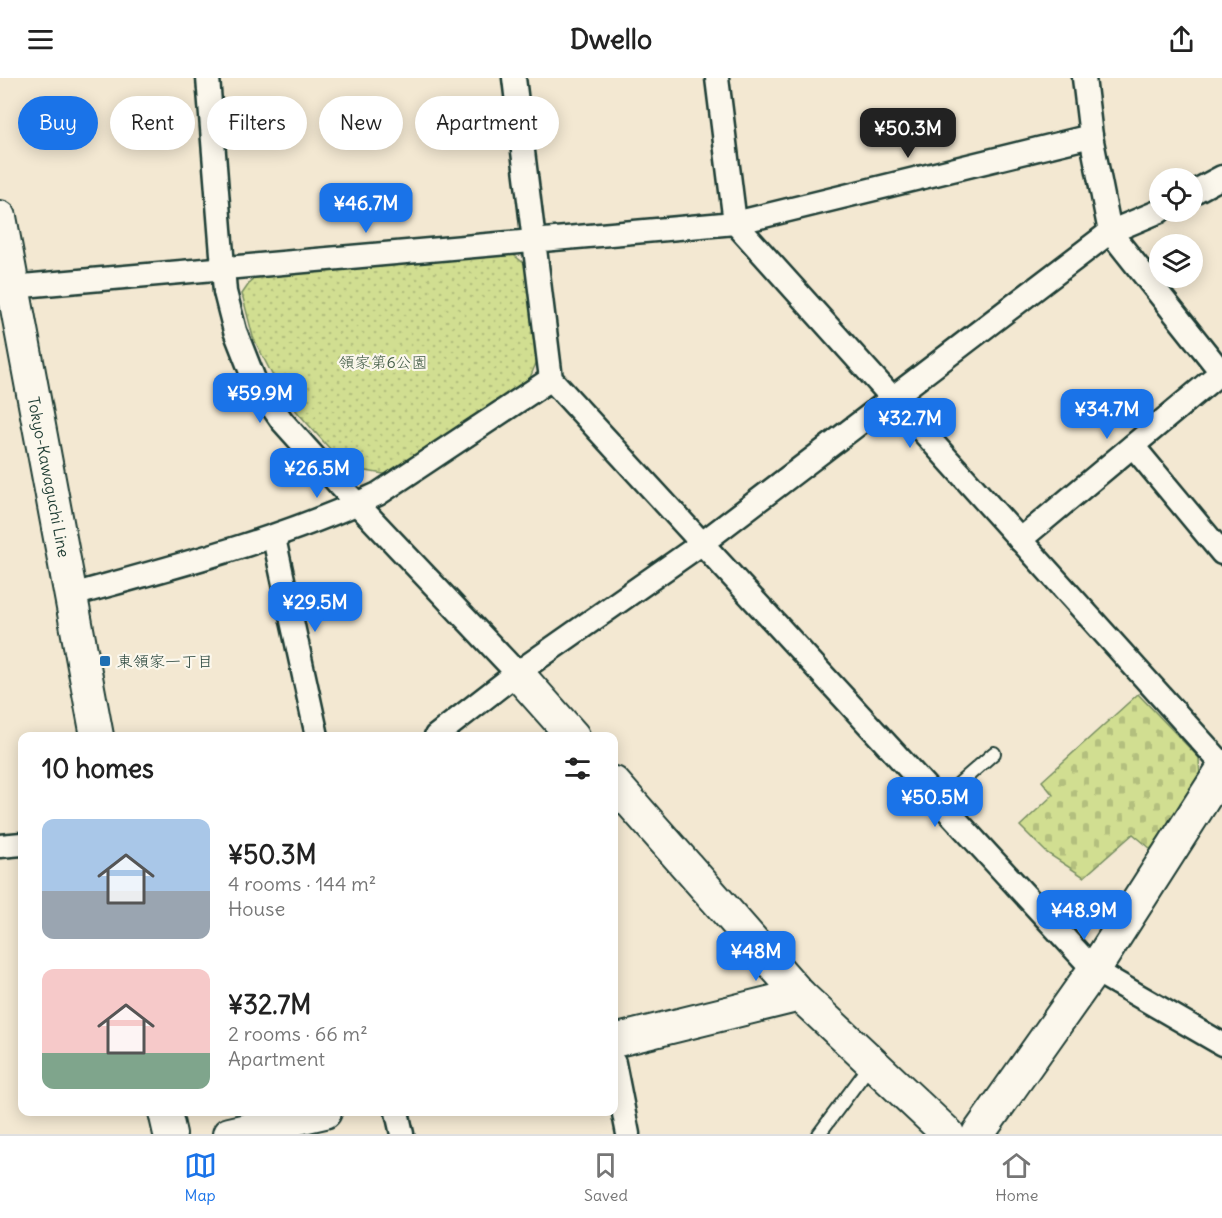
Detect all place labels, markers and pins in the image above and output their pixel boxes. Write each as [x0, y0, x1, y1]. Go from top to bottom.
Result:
pin: ¥50.3M [859, 108, 957, 159]
pin: ¥46.7M [317, 183, 415, 234]
pin: ¥59.9M [211, 373, 309, 424]
pin: ¥34.7M [1058, 389, 1156, 440]
pin: ¥32.7M [861, 398, 959, 449]
pin: ¥26.5M [268, 448, 366, 499]
pin: ¥29.5M [266, 582, 364, 633]
place label: 東領家一丁目 [117, 651, 213, 671]
marker: 東領家一丁目 [98, 654, 112, 668]
pin: ¥50.5M [886, 777, 984, 828]
pin: ¥48.9M [1035, 890, 1133, 941]
pin: ¥48M [720, 931, 792, 982]

